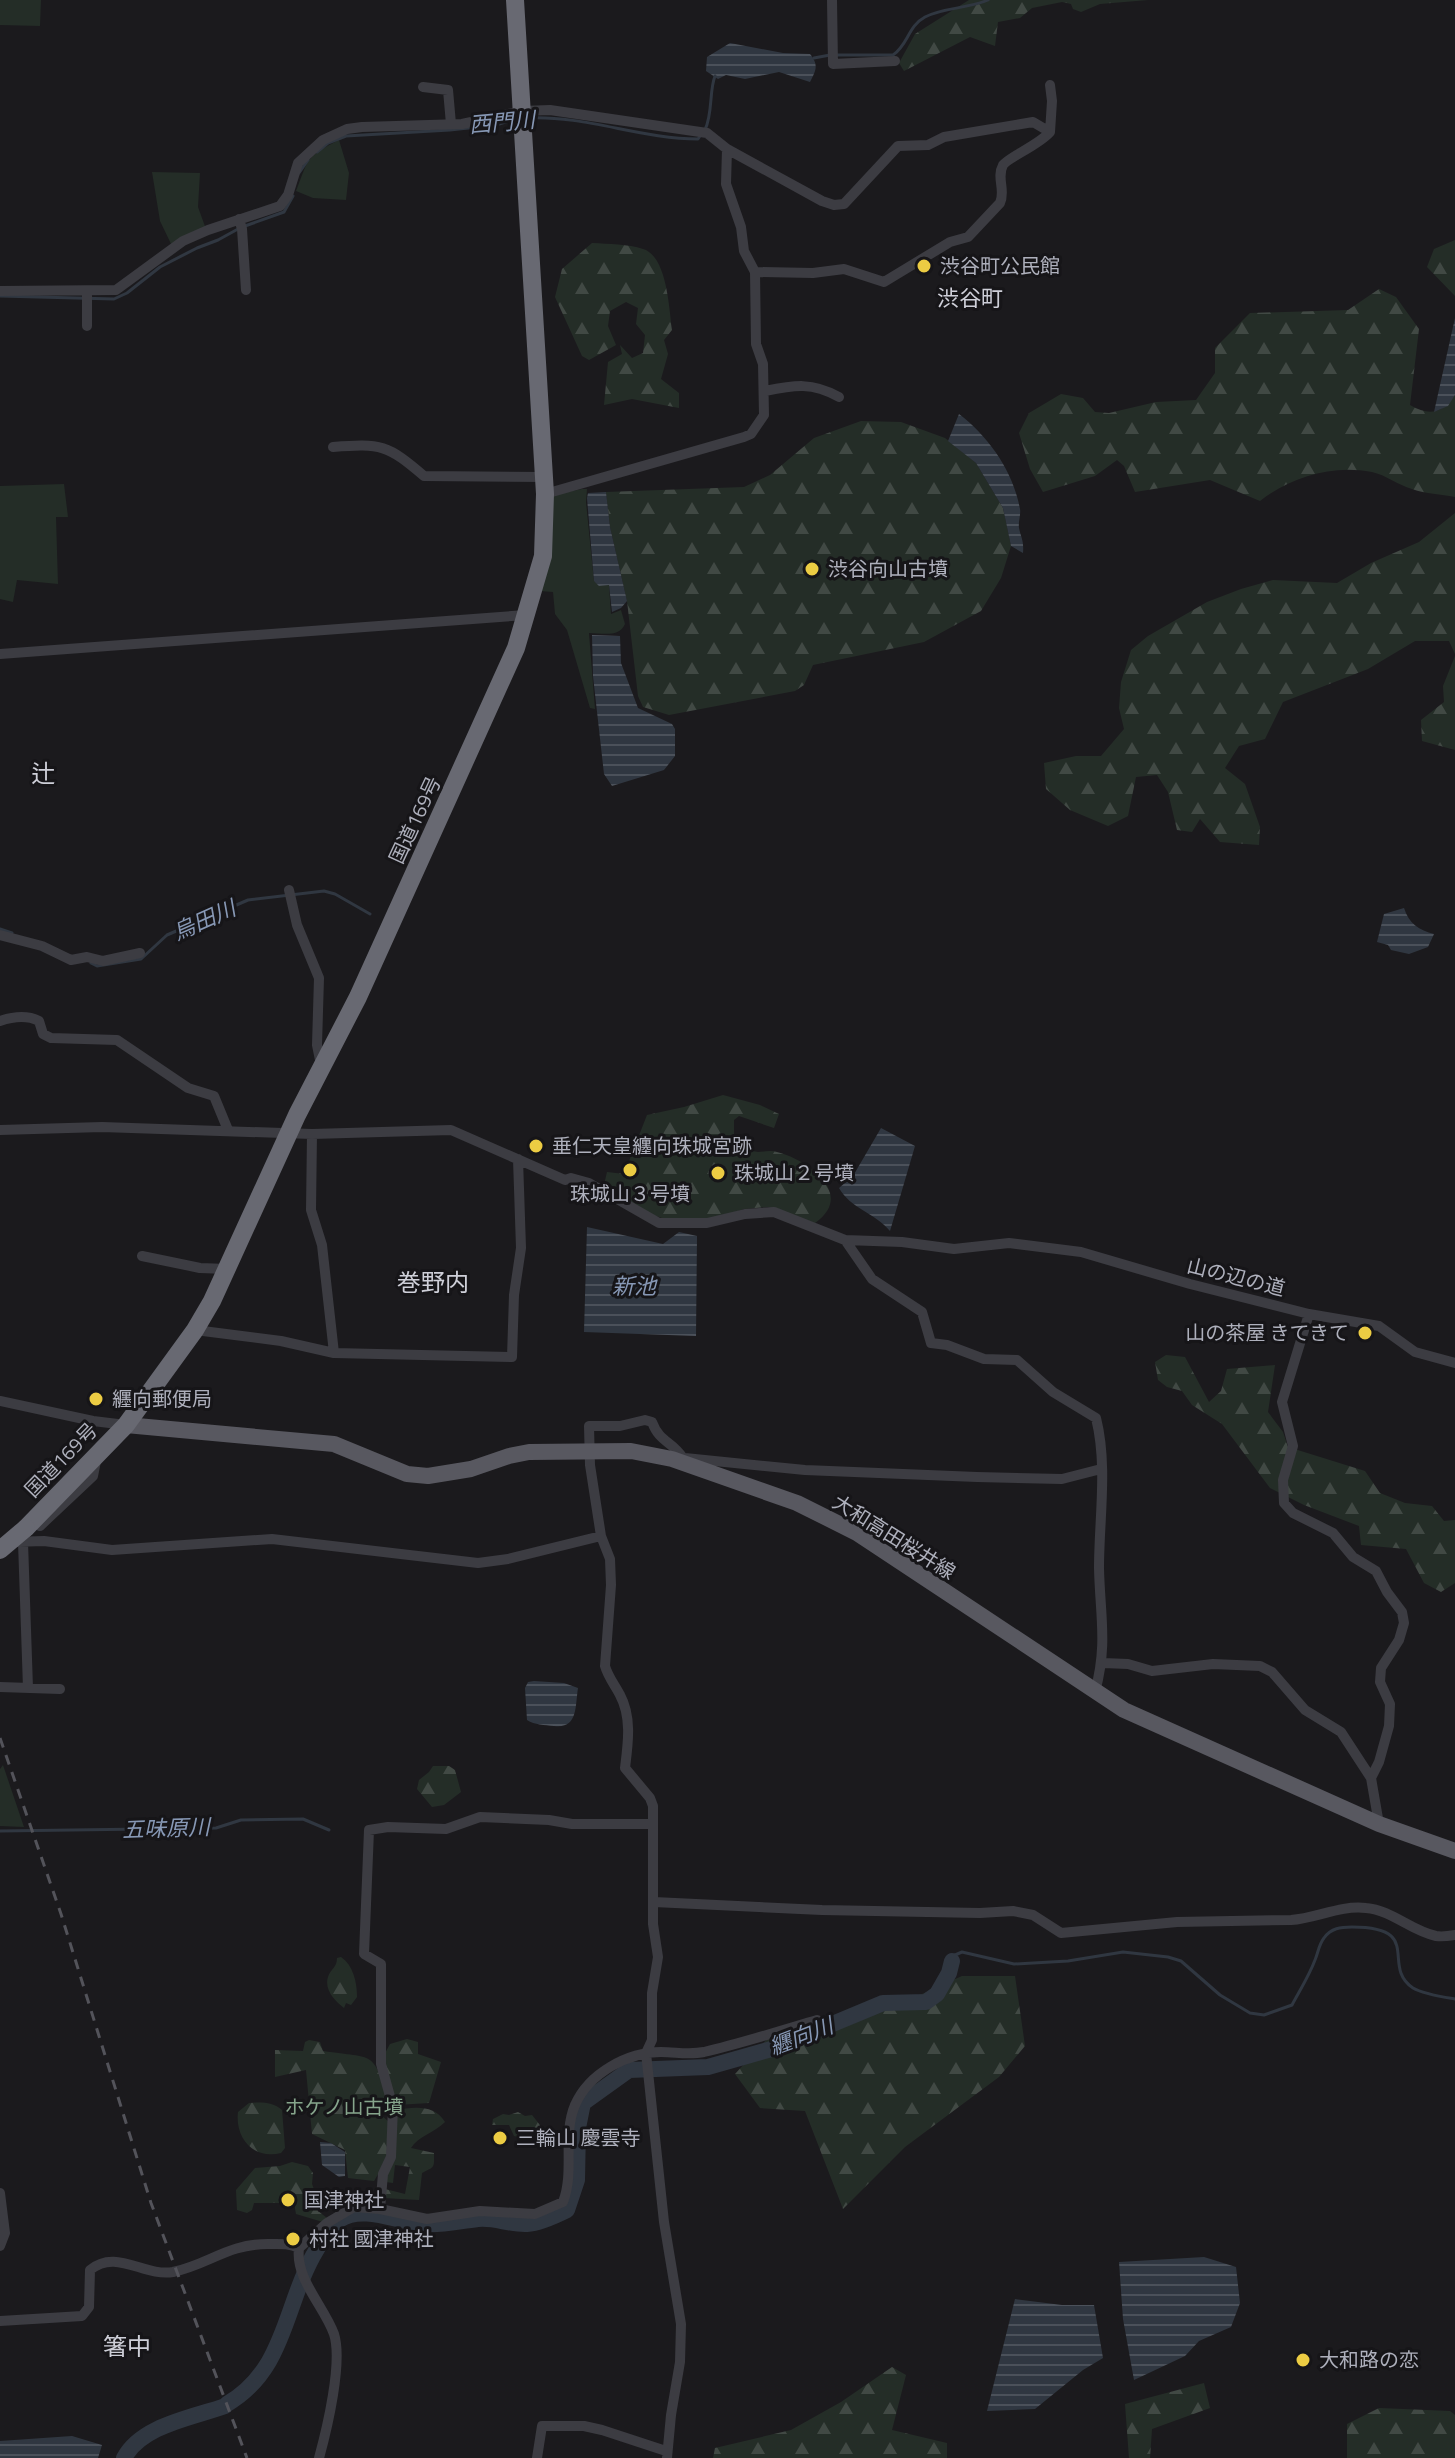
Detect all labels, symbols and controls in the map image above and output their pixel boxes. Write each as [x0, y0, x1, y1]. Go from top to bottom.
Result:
water label: 西門川 [468, 102, 538, 142]
place label: 渋谷町公民館 [940, 250, 1060, 281]
marker: 渋谷町公民館 [915, 257, 933, 275]
district label: 渋谷町 [937, 281, 1003, 315]
place label: 渋谷向山古墳 [828, 553, 948, 584]
marker: 渋谷向山古墳 [803, 560, 821, 578]
district label: 辻 [31, 755, 55, 791]
street label: 国道169号 [381, 771, 448, 869]
water label: 烏田川 [167, 890, 243, 949]
place label: 垂仁天皇纏向珠城宮跡 [552, 1130, 752, 1161]
marker: 垂仁天皇纏向珠城宮跡 [527, 1137, 545, 1155]
place label: 珠城山２号墳 [734, 1157, 854, 1188]
marker: 珠城山３号墳 [621, 1161, 639, 1179]
marker: 珠城山２号墳 [709, 1164, 727, 1182]
place label: 珠城山３号墳 [570, 1178, 690, 1209]
street label: 山の辺の道 [1184, 1249, 1288, 1304]
district label: 巻野内 [397, 1264, 469, 1300]
water label: 新池 [612, 1269, 658, 1303]
place label: 山の茶屋 きてきて [1185, 1317, 1349, 1348]
marker: 山の茶屋 きてきて [1356, 1324, 1374, 1342]
place label: 纒向郵便局 [112, 1383, 212, 1414]
marker: 纒向郵便局 [87, 1390, 105, 1408]
street label: 国道169号 [17, 1415, 104, 1504]
street label: 大和高田桜井線 [827, 1486, 962, 1587]
water label: 五味原川 [121, 1809, 213, 1847]
water label: 纒向川 [764, 2008, 840, 2064]
park label: ホケノ山古墳 [285, 2091, 403, 2122]
place label: 三輪山 慶雲寺 [516, 2122, 640, 2153]
marker: 三輪山 慶雲寺 [491, 2129, 509, 2147]
place label: 国津神社 [304, 2184, 384, 2215]
marker: 国津神社 [279, 2191, 297, 2209]
place label: 村社 國津神社 [309, 2223, 433, 2254]
marker: 村社 國津神社 [284, 2230, 302, 2248]
district label: 箸中 [103, 2328, 151, 2364]
place label: 大和路の恋 [1319, 2344, 1419, 2375]
marker: 大和路の恋 [1294, 2351, 1312, 2369]

